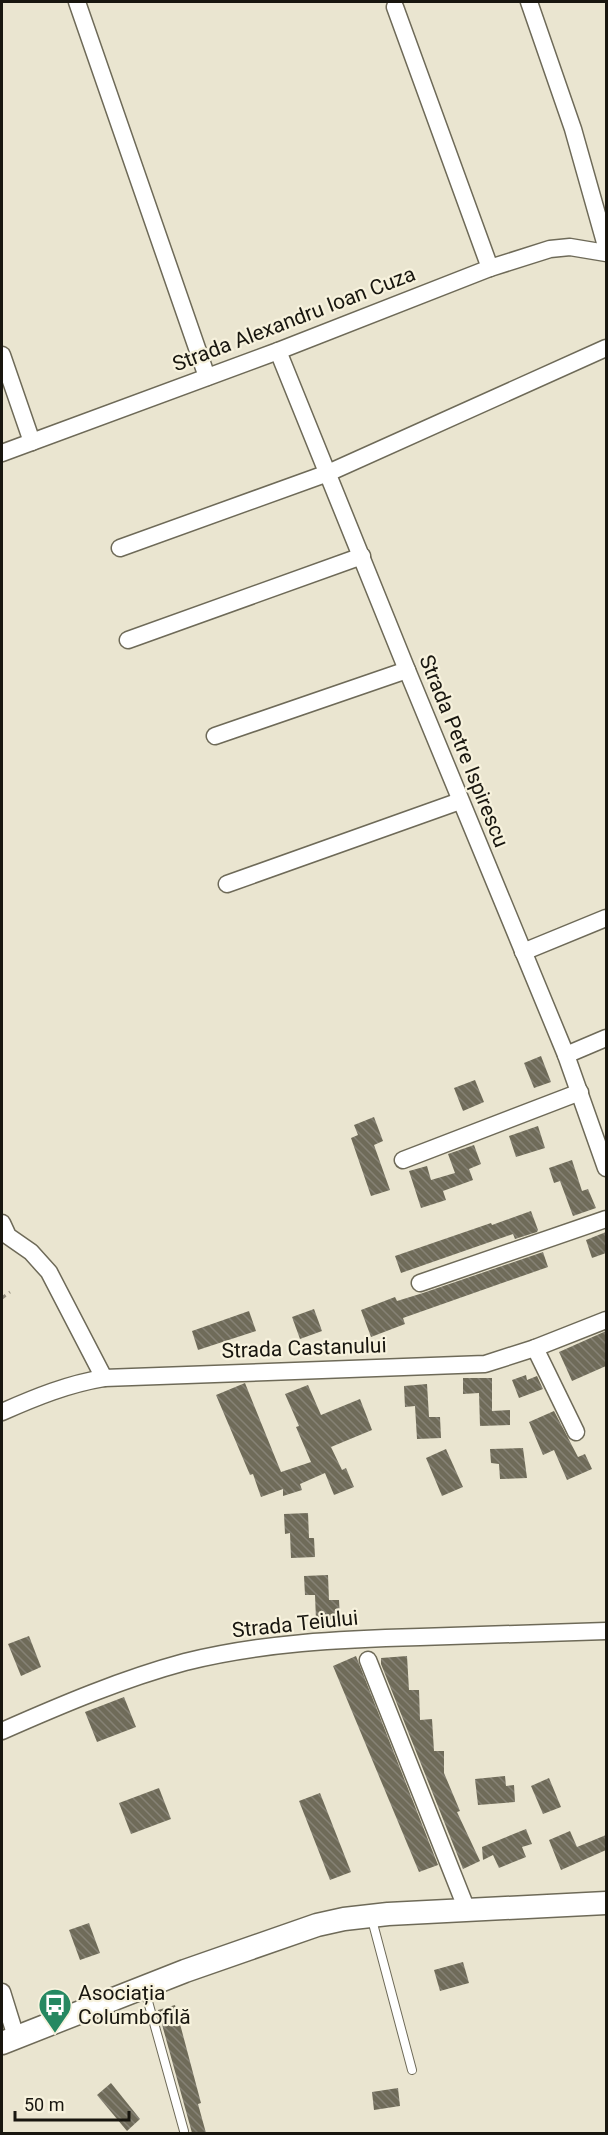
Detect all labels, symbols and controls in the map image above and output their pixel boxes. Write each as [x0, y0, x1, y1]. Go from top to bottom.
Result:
street label: Strada Alexandru Ioan Cuza [169, 262, 419, 376]
street label: Strada Petre Ispirescu [414, 651, 514, 851]
street label: Strada Castanului [221, 1333, 387, 1363]
street label: Strada Teiului [231, 1605, 359, 1643]
place label: Asociația Columbofilă [78, 1981, 191, 2029]
bus stop icon: Asociația Columbofilă [37, 1987, 73, 2034]
scale bar [15, 2084, 129, 2122]
text: 50 m [24, 2094, 64, 2115]

